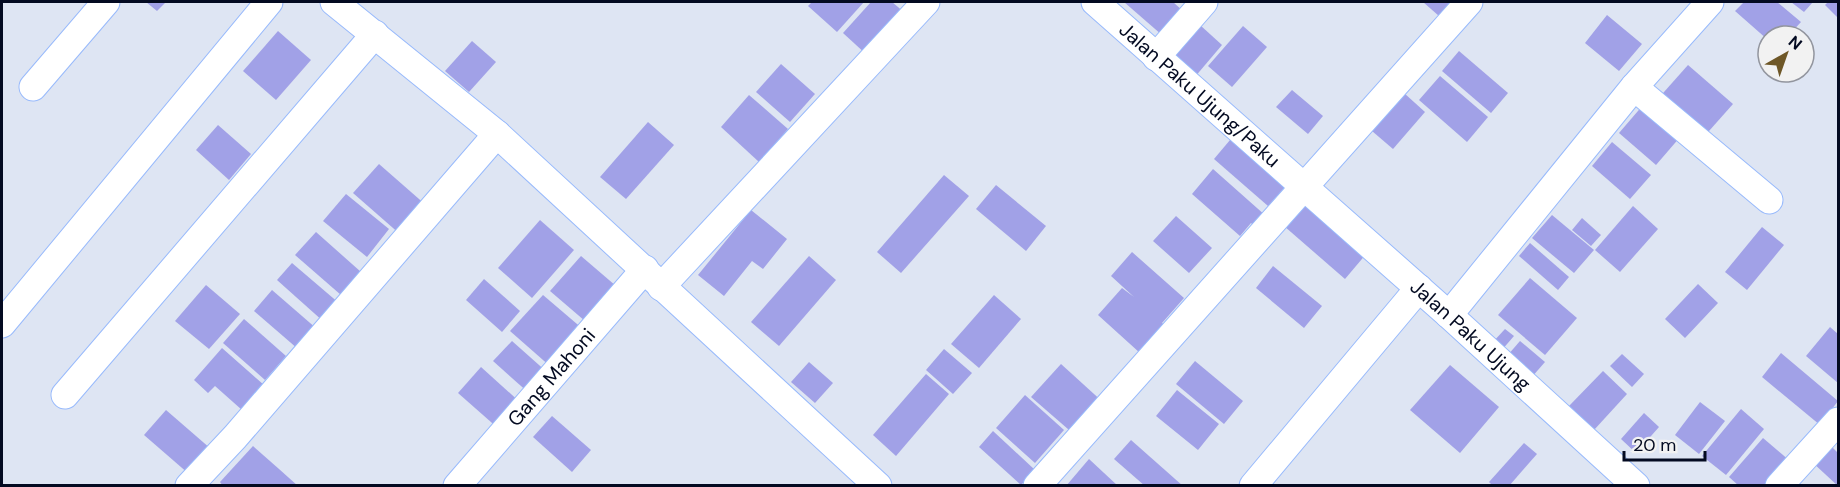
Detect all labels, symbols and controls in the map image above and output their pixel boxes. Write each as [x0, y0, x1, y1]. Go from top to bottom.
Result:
street label: Jalan Paku Ujung/Paku [1114, 17, 1286, 173]
north arrow [1756, 24, 1816, 84]
text: N [1784, 31, 1807, 55]
street label: Jalan Paku Ujung [1405, 274, 1536, 396]
street label: Gang Mahoni [502, 323, 601, 432]
scale bar [1624, 424, 1705, 462]
text: 20 m [1633, 433, 1676, 457]

